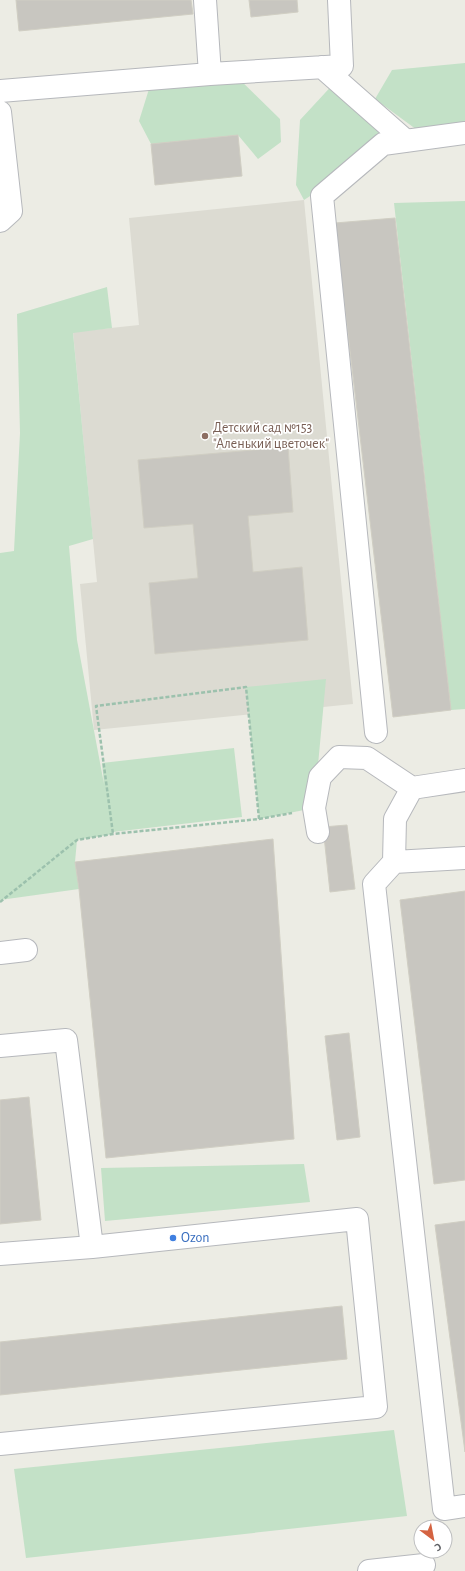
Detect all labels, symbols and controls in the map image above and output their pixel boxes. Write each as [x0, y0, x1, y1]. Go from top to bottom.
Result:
place label: Детский сад №153 "Аленький цветочек" [213, 421, 329, 451]
marker: Детский сад №153 "Аленький цветочек" [200, 431, 210, 441]
place label: Ozon [181, 1231, 209, 1245]
marker: Ozon [168, 1233, 178, 1243]
north arrow [413, 1519, 453, 1559]
text: С [433, 1541, 444, 1553]

